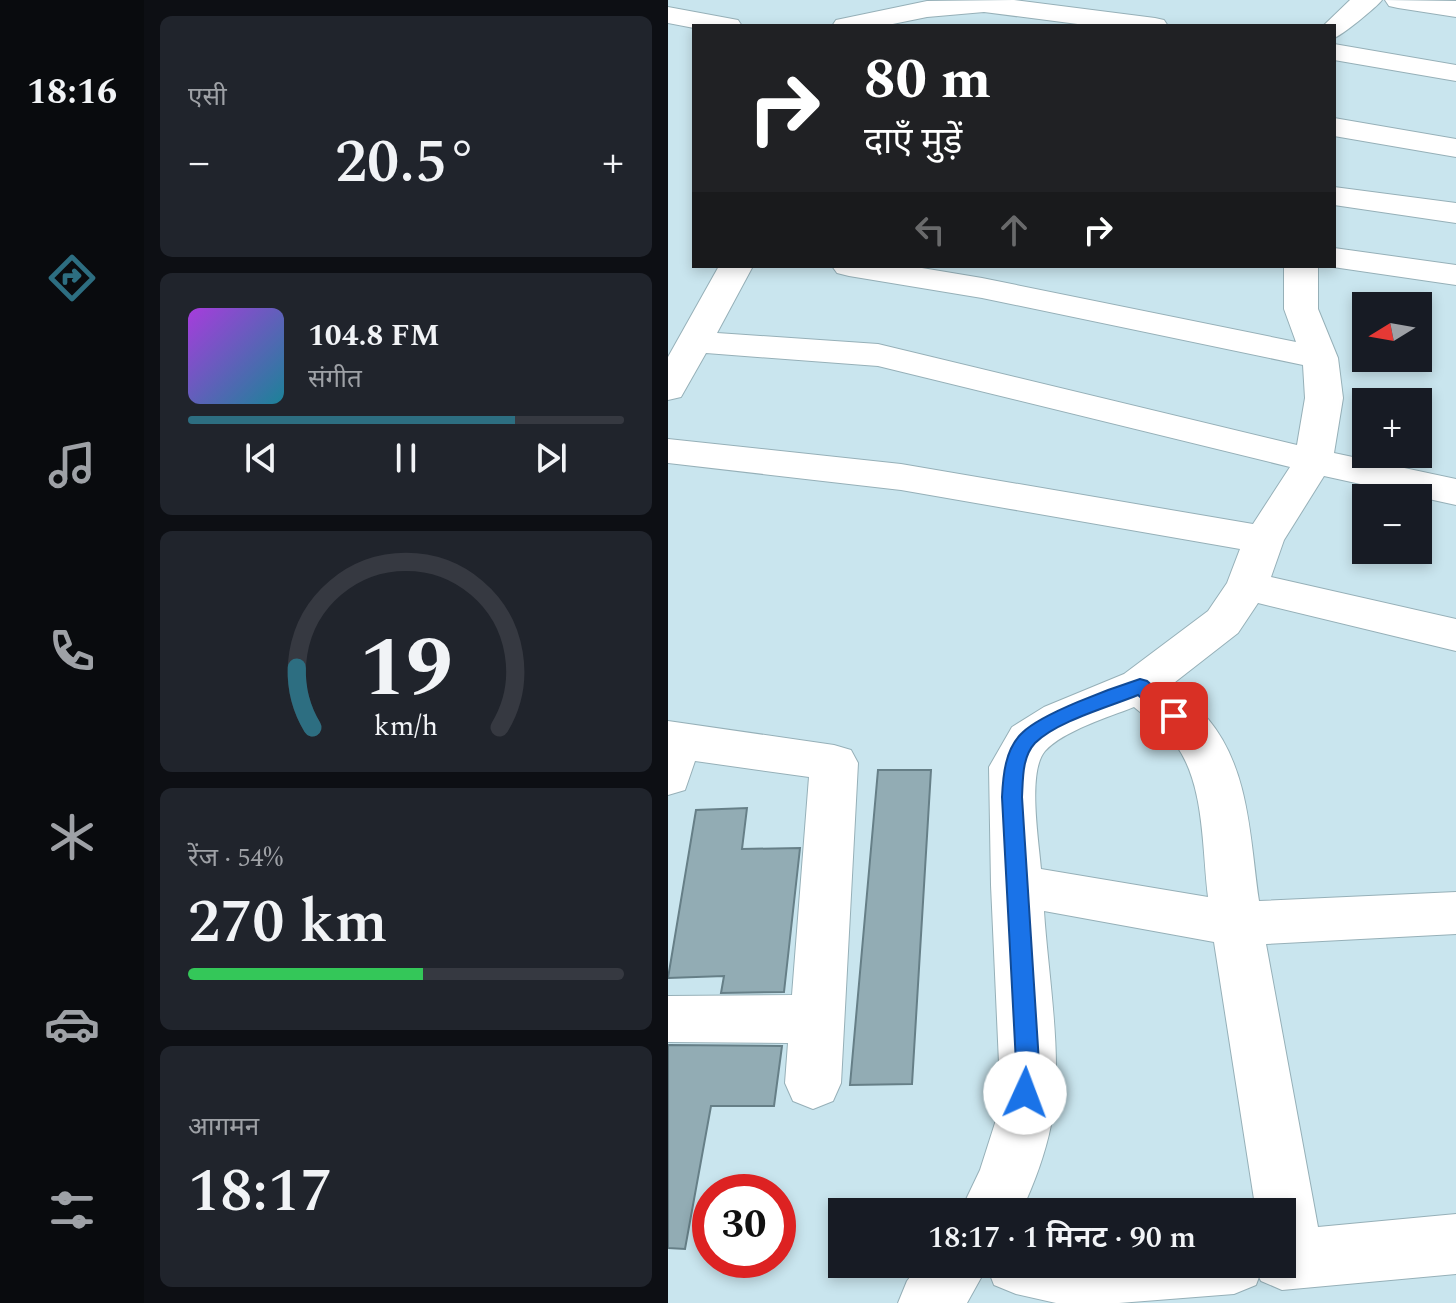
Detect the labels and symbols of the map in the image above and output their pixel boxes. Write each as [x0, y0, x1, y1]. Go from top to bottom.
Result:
north arrow [1352, 292, 1432, 372]
pin [1140, 682, 1208, 750]
position arrow [983, 1051, 1067, 1135]
speed limit sign: 30 [692, 1174, 796, 1278]

